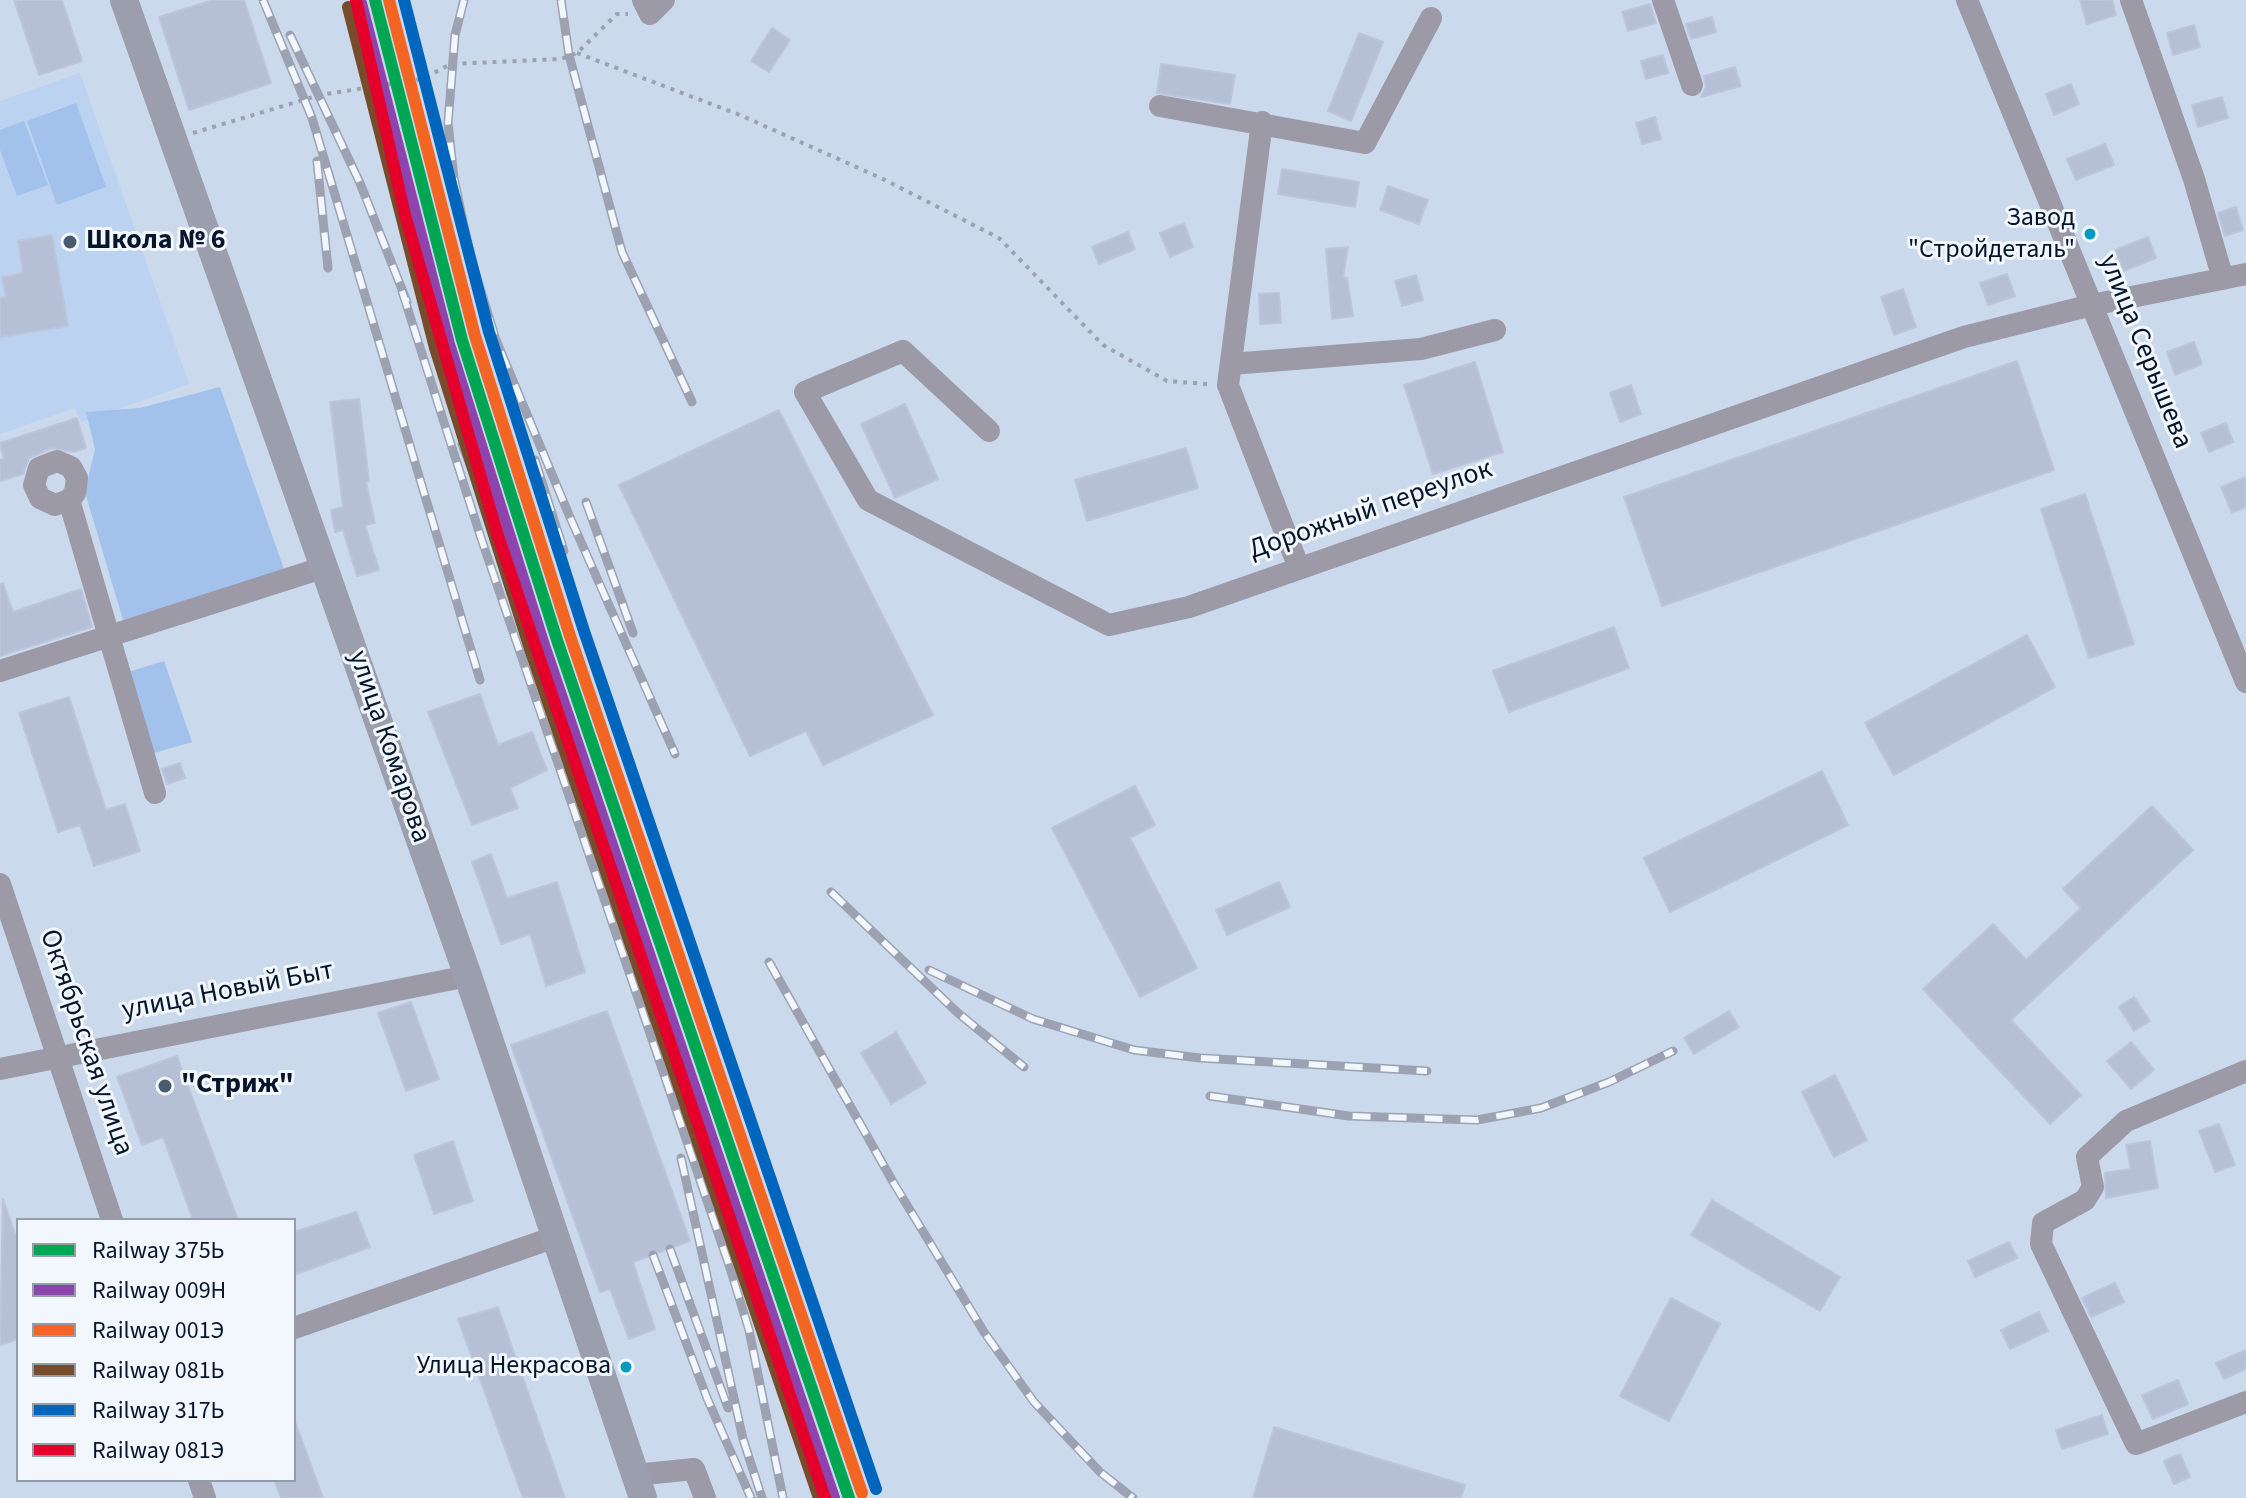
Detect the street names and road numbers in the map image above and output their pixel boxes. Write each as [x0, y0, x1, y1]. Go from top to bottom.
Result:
street label: улица Серышева [2090, 250, 2198, 454]
street label: Дорожный переулок [1245, 454, 1497, 568]
street label: улица Комарова [339, 646, 437, 848]
street label: Октябрьская улица [31, 926, 139, 1160]
street label: улица Новый Быт [119, 955, 337, 1029]

